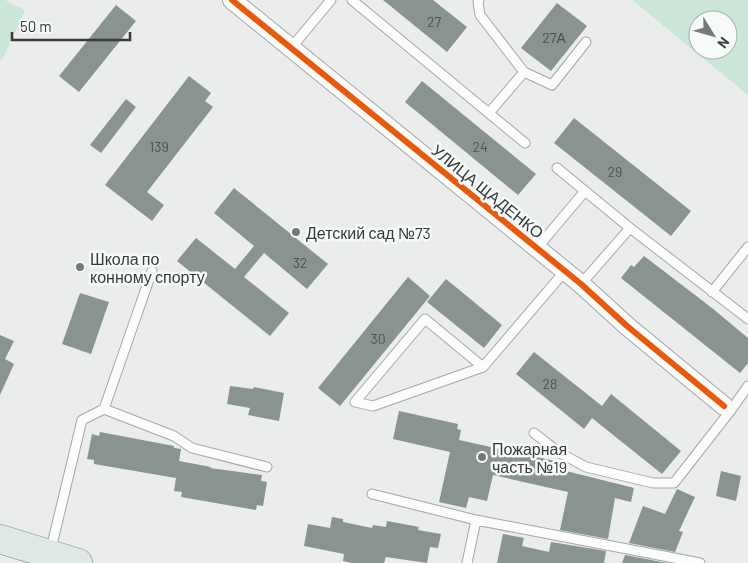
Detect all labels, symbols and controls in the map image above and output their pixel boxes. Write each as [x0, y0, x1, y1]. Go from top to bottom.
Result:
scale bar [12, 10, 130, 42]
north arrow [688, 10, 738, 60]
house number: 27 [427, 13, 441, 30]
text: 50 m [20, 17, 52, 35]
house number: 27А [542, 29, 566, 46]
text: N [714, 34, 733, 52]
house number: 139 [149, 138, 169, 155]
house number: 24 [472, 138, 488, 155]
street label: УЛИЦА ЩАДЕНКО [428, 140, 548, 242]
house number: 29 [608, 163, 622, 180]
place label: Детский сад №73 [306, 223, 431, 242]
marker: Детский сад №73 [290, 226, 302, 238]
place label: Школа по конному спорту [90, 249, 205, 286]
house number: 32 [293, 254, 307, 271]
marker: Школа по конному спорту [74, 261, 86, 273]
house number: 30 [370, 330, 386, 347]
house number: 28 [543, 375, 557, 392]
place label: Пожарная часть №19 [492, 439, 567, 476]
marker: Пожарная часть №19 [476, 451, 488, 463]

